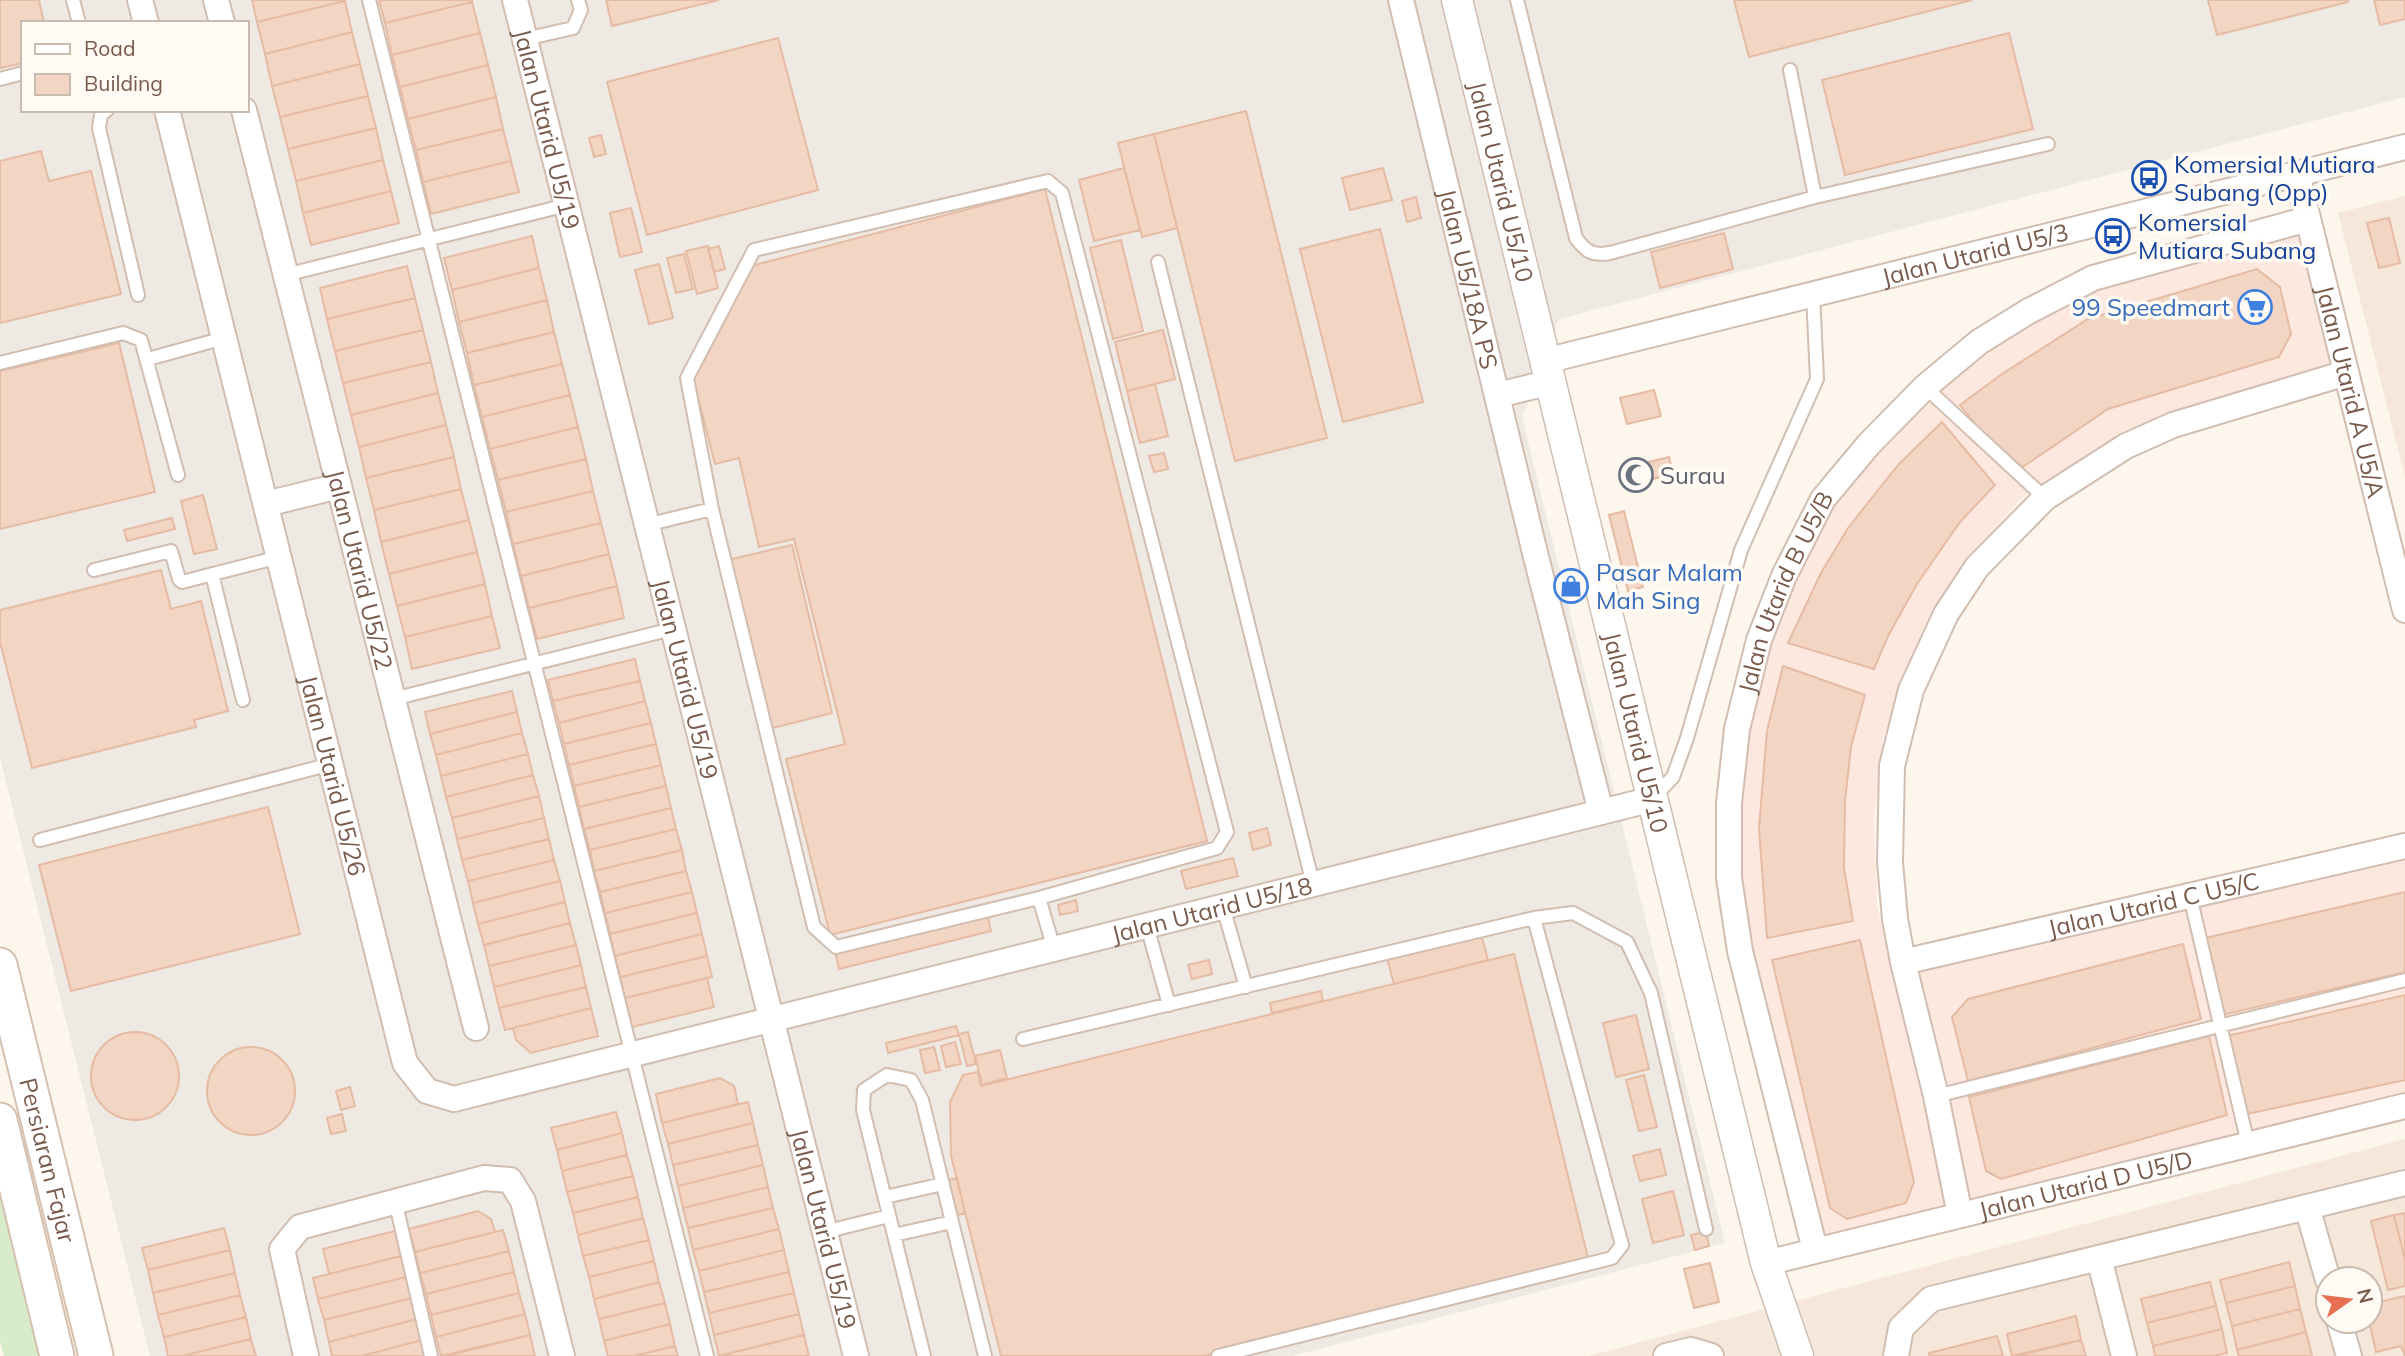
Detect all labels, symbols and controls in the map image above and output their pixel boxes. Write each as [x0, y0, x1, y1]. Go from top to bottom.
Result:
legend [21, 21, 248, 112]
street label: Jalan Utarid U5/19 [508, 26, 587, 232]
text: Road [84, 35, 135, 61]
text: Building [84, 70, 163, 96]
street label: Jalan Utarid U5/10 [1462, 78, 1540, 285]
place label: Komersial Mutiara Subang (Opp) [2174, 149, 2375, 207]
bus stop icon: Komersial Mutiara Subang (Opp) [2130, 159, 2168, 197]
street label: Jalan U5/18A PS [1432, 186, 1505, 372]
place label: Komersial Mutiara Subang [2138, 207, 2316, 265]
street label: Jalan Utarid U5/3 [1878, 216, 2071, 292]
bus stop icon: Komersial Mutiara Subang [2094, 217, 2132, 255]
street label: Jalan Utarid A U5/A [2310, 282, 2392, 501]
supermarket icon: 99 Speedmart [2236, 288, 2274, 326]
place label: 99 Speedmart [2072, 292, 2230, 322]
mosque icon: Surau [1617, 456, 1655, 494]
place label: Surau [1660, 460, 1726, 490]
street label: Jalan Utarid U5/22 [320, 466, 400, 673]
street label: Jalan Utarid B U5/B [1731, 486, 1839, 696]
place label: Pasar Malam Mah Sing [1596, 557, 1743, 615]
shop icon: Pasar Malam Mah Sing [1552, 567, 1590, 605]
street label: Jalan Utarid U5/19 [646, 575, 725, 782]
street label: Jalan Utarid U5/10 [1597, 629, 1675, 836]
street label: Jalan Utarid U5/26 [294, 672, 373, 879]
street label: Jalan Utarid C U5/C [2045, 865, 2262, 943]
street label: Jalan Utarid U5/18 [1108, 870, 1315, 949]
street label: Persiaran Fajar [13, 1075, 83, 1246]
street label: Jalan Utarid U5/19 [784, 1125, 864, 1332]
street label: Jalan Utarid D U5/D [1975, 1144, 2196, 1225]
north arrow [2314, 1265, 2384, 1335]
text: N [2352, 1286, 2379, 1306]

